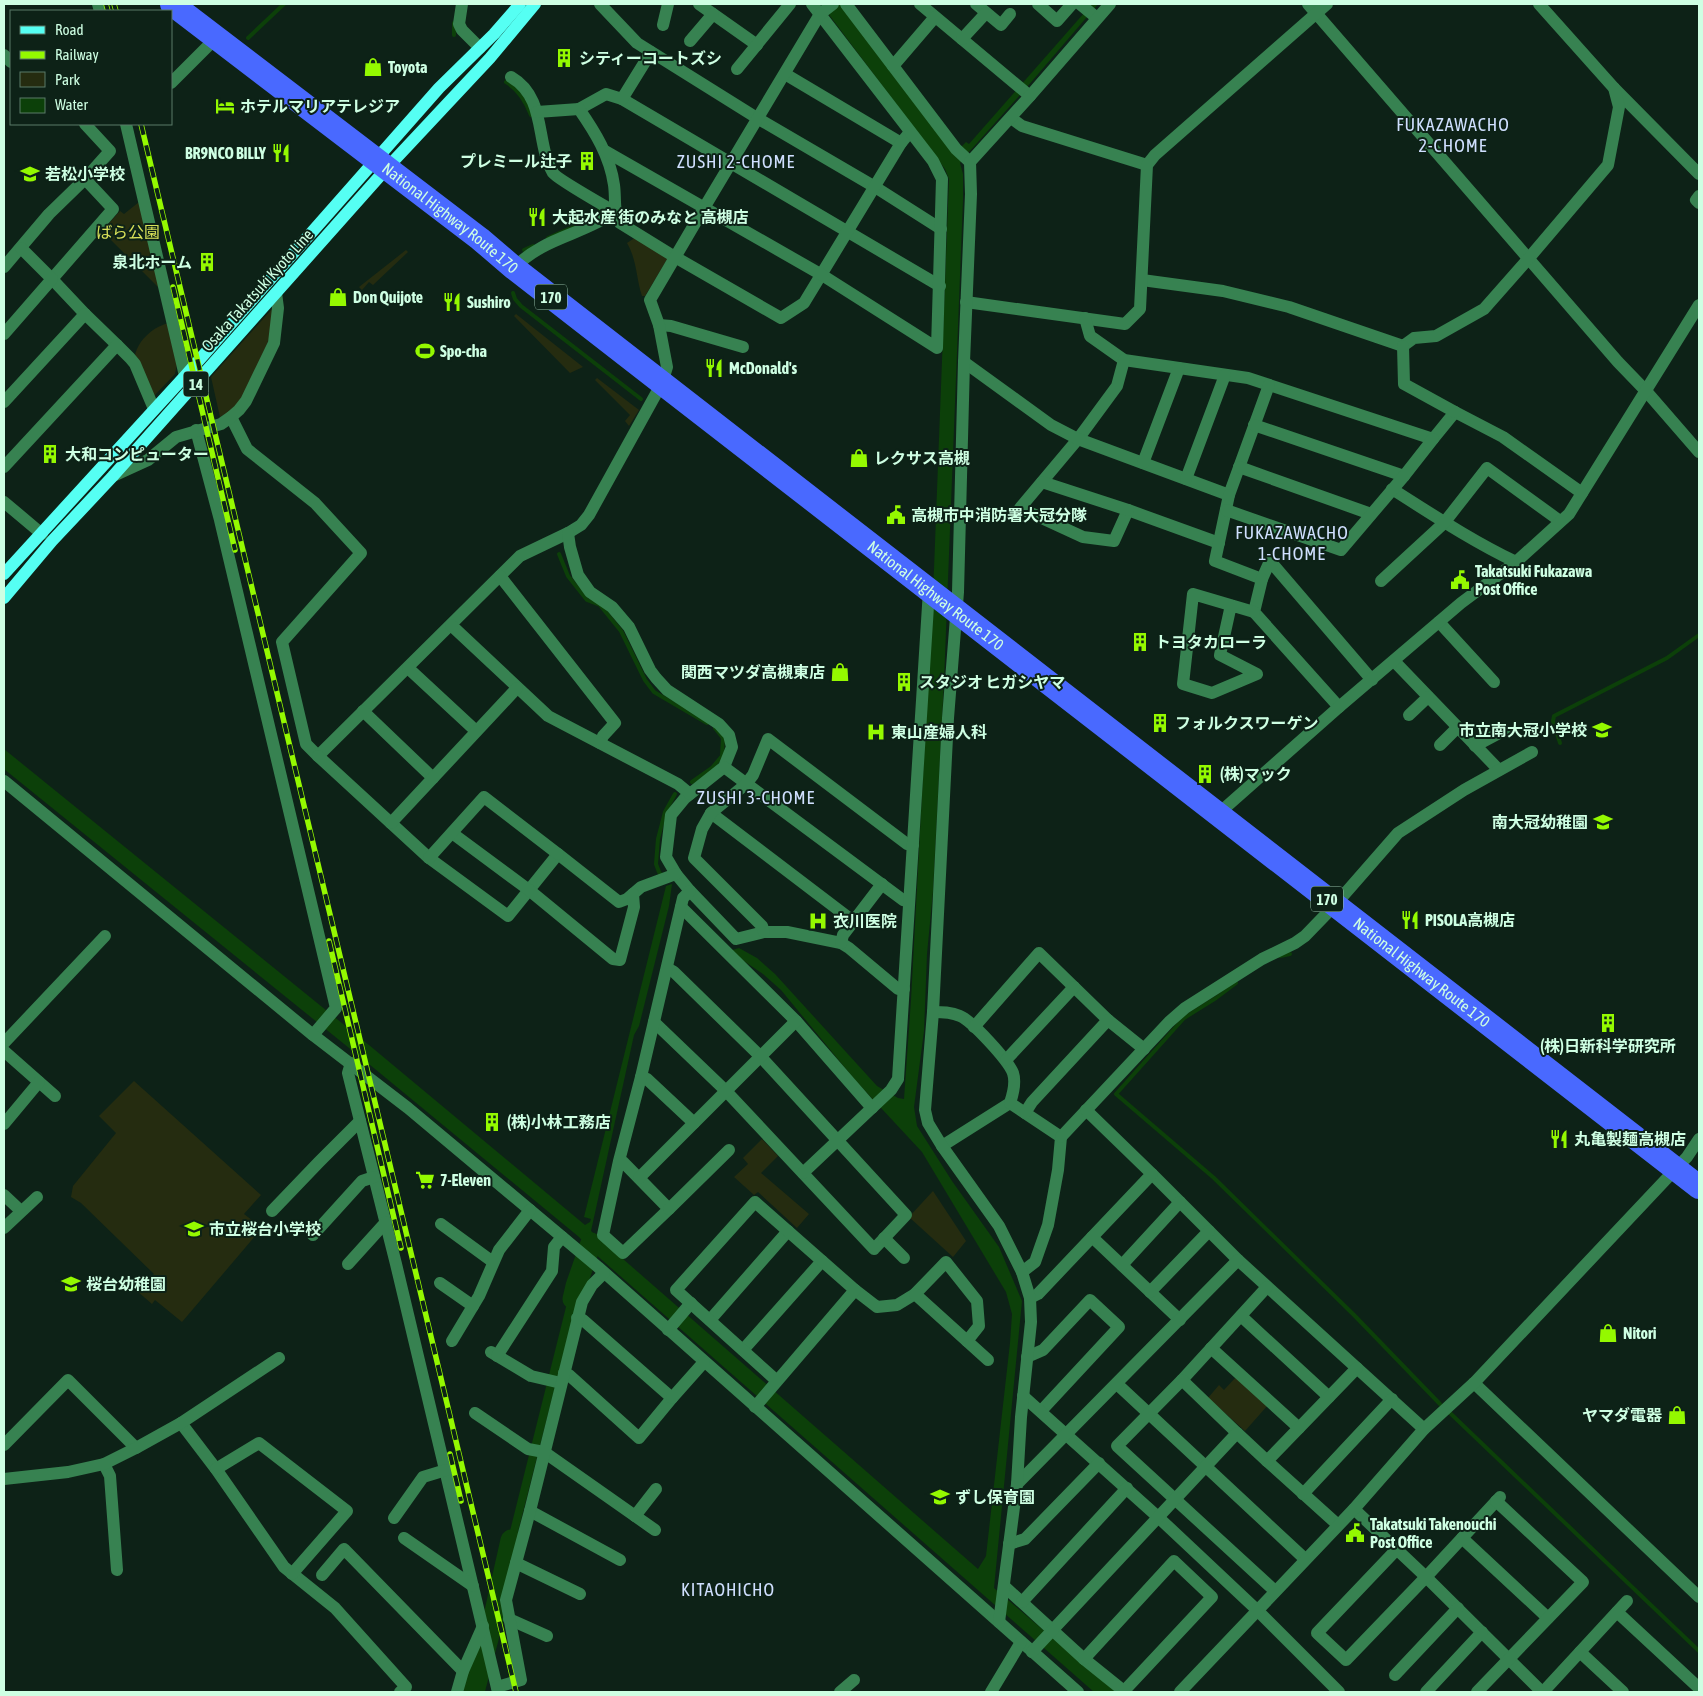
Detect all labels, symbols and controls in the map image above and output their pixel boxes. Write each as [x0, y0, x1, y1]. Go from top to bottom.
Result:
legend [10, 10, 172, 125]
text: Road [55, 21, 84, 38]
text: Railway [55, 46, 99, 63]
building icon: シティーコートズシ [553, 47, 575, 69]
place label: シティーコートズシ [579, 49, 722, 67]
shop icon: Toyota [362, 56, 384, 78]
place label: Toyota [388, 58, 427, 76]
text: Park [55, 71, 80, 88]
hotel icon: ホテルマリアテレジア [214, 95, 236, 117]
text: Water [55, 96, 88, 113]
place label: ホテルマリアテレジア [240, 97, 400, 115]
district label: FUKAZAWACHO 2-CHOME [1396, 114, 1510, 156]
restaurant icon: BR9NCO BILLY [270, 142, 292, 164]
place label: BR9NCO BILLY [185, 144, 267, 162]
building icon: プレミール辻子 [576, 150, 598, 172]
district label: ZUSHI 2-CHOME [677, 151, 795, 172]
place label: プレミール辻子 [460, 152, 572, 170]
street label: National Highway Route 170 [379, 159, 522, 277]
school or university icon: 若松小学校 [19, 163, 41, 185]
place label: 若松小学校 [45, 165, 125, 183]
restaurant icon: 大起水産 街のみなと 高槻店 [526, 206, 548, 228]
place label: 大起水産 街のみなと 高槻店 [552, 208, 748, 226]
park label: ばら公園 [96, 223, 160, 241]
street label: Osaka Takatsuki Kyoto Line [198, 225, 317, 355]
building icon: 泉北ホーム [196, 251, 218, 273]
place label: 泉北ホーム [112, 253, 192, 271]
road number: 170 [535, 284, 567, 310]
shop icon: Don Quijote [327, 286, 349, 308]
place label: Don Quijote [353, 288, 423, 306]
restaurant icon: Sushiro [441, 291, 463, 313]
place label: Sushiro [467, 293, 511, 311]
sports icon: Spo-cha [414, 340, 436, 362]
place label: Spo-cha [440, 342, 487, 360]
restaurant icon: McDonald's [703, 357, 725, 379]
place label: McDonald's [729, 359, 798, 377]
road number: 14 [184, 372, 208, 396]
building icon: 大和コンピューター [39, 443, 61, 465]
place label: 大和コンピューター [65, 445, 209, 463]
shop icon: レクサス高槻 [848, 447, 870, 469]
place label: レクサス高槻 [874, 449, 970, 467]
public building icon: 高槻市中消防署大冠分隊 [885, 504, 907, 526]
place label: 高槻市中消防署大冠分隊 [911, 506, 1087, 524]
district label: FUKAZAWACHO 1-CHOME [1235, 522, 1349, 564]
street label: National Highway Route 170 [864, 537, 1008, 654]
place label: Takatsuki Fukazawa Post Office [1475, 562, 1592, 598]
public building icon: Takatsuki Fukazawa Post Office [1449, 569, 1471, 591]
building icon: トヨタカローラ [1129, 631, 1151, 653]
place label: トヨタカローラ [1155, 633, 1267, 651]
shop icon: 関西マツダ高槻東店 [829, 661, 851, 683]
place label: 関西マツダ高槻東店 [681, 663, 825, 681]
building icon: スタジオ ヒガシヤマ [893, 671, 915, 693]
place label: スタジオ ヒガシヤマ [919, 673, 1065, 691]
building icon: フォルクスワーゲン [1149, 712, 1171, 734]
place label: フォルクスワーゲン [1175, 714, 1319, 732]
school or university icon: 市立南大冠小学校 [1591, 719, 1613, 741]
hospital icon: 東山産婦人科 [865, 721, 887, 743]
place label: 市立南大冠小学校 [1459, 721, 1587, 739]
place label: 東山産婦人科 [891, 723, 987, 741]
building icon: (株)マック [1194, 763, 1216, 785]
place label: (株)マック [1220, 765, 1292, 783]
district label: ZUSHI 3-CHOME [697, 787, 815, 808]
school or university icon: 南大冠幼稚園 [1592, 811, 1614, 833]
place label: 南大冠幼稚園 [1492, 813, 1588, 831]
road number: 170 [1311, 886, 1343, 912]
restaurant icon: PISOLA高槻店 [1399, 909, 1421, 931]
hospital icon: 衣川医院 [807, 910, 829, 932]
place label: PISOLA高槻店 [1425, 911, 1515, 929]
place label: 衣川医院 [833, 912, 897, 930]
street label: National Highway Route 170 [1350, 914, 1494, 1031]
building icon: (株)日新科学研究所 [1597, 1012, 1619, 1034]
place label: (株)日新科学研究所 [1540, 1037, 1676, 1055]
building icon: (株)小林工務店 [481, 1111, 503, 1133]
place label: (株)小林工務店 [507, 1113, 611, 1131]
restaurant icon: 丸亀製麺高槻店 [1548, 1128, 1570, 1150]
place label: 丸亀製麺高槻店 [1574, 1130, 1686, 1148]
supermarket icon: 7-Eleven [414, 1169, 436, 1191]
place label: 7-Eleven [440, 1171, 491, 1189]
school or university icon: 市立桜台小学校 [183, 1218, 205, 1240]
place label: 市立桜台小学校 [209, 1220, 321, 1238]
school or university icon: 桜台幼稚園 [60, 1273, 82, 1295]
place label: 桜台幼稚園 [86, 1275, 166, 1293]
shop icon: Nitori [1597, 1322, 1619, 1344]
place label: Nitori [1623, 1324, 1657, 1342]
shop icon: ヤマダ電器 [1666, 1404, 1688, 1426]
place label: ヤマダ電器 [1582, 1406, 1663, 1424]
school or university icon: ずし保育園 [929, 1486, 951, 1508]
place label: ずし保育園 [955, 1488, 1035, 1506]
place label: Takatsuki Takenouchi Post Office [1370, 1515, 1497, 1551]
public building icon: Takatsuki Takenouchi Post Office [1344, 1522, 1366, 1544]
district label: KITAOHICHO [681, 1579, 775, 1600]

